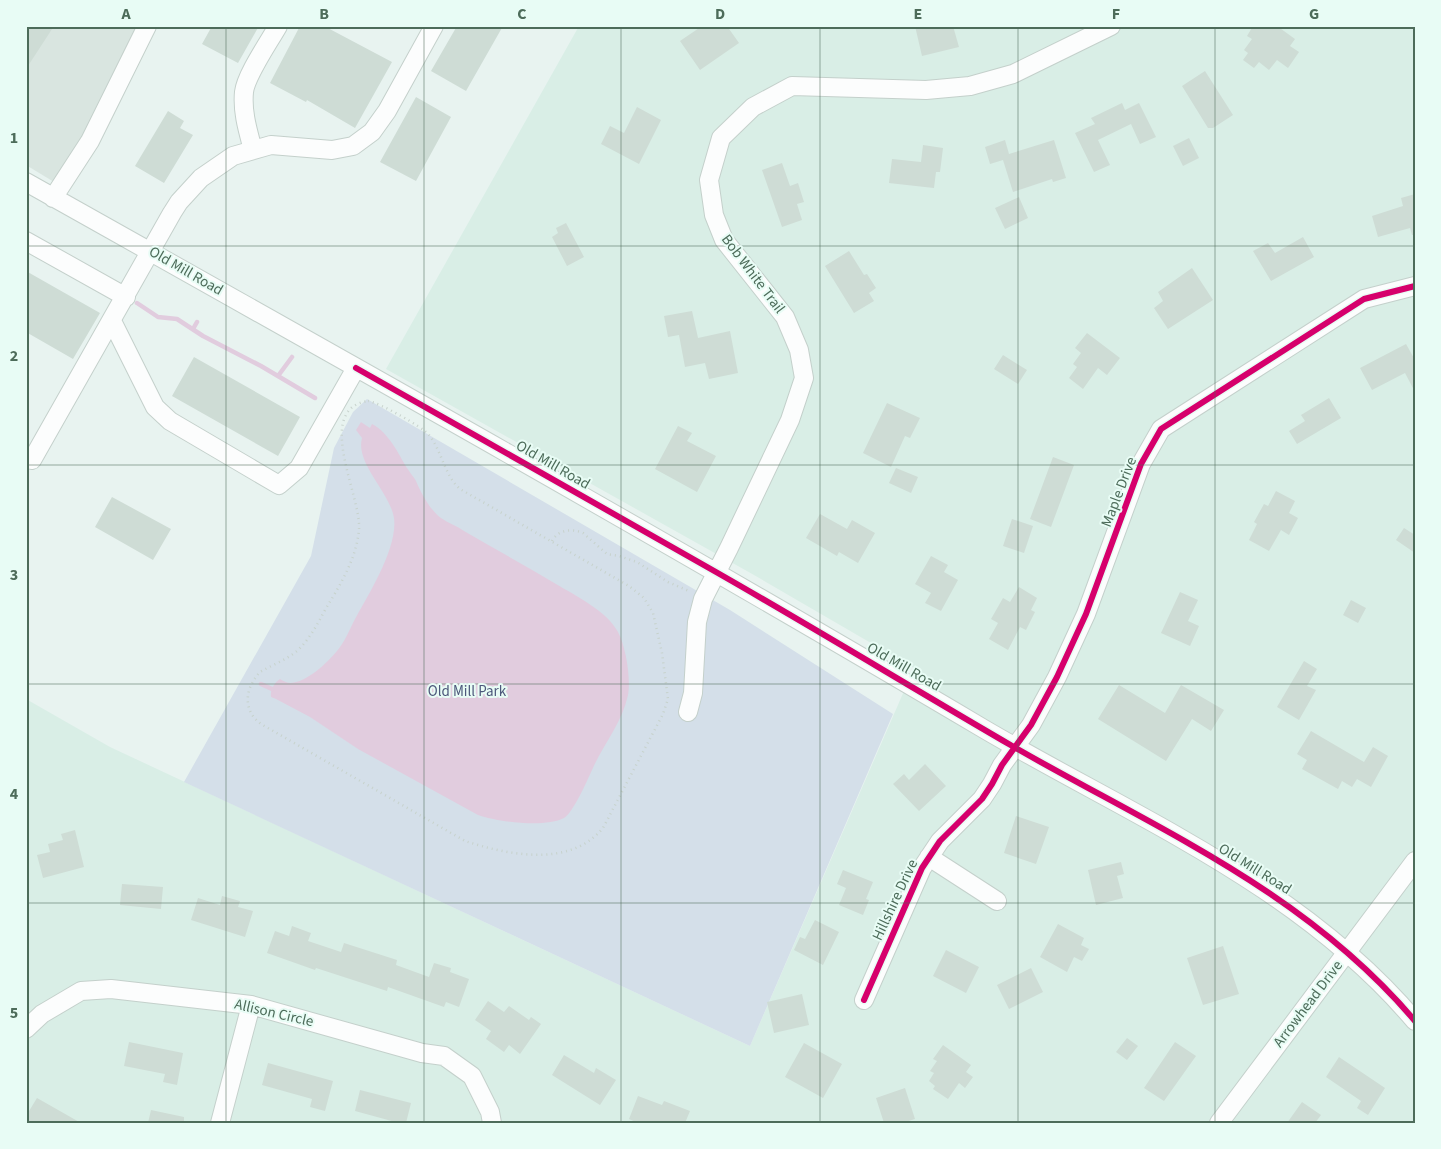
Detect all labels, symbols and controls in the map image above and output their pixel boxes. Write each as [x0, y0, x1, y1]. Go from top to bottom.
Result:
text: A [120, 3, 131, 25]
text: B [319, 3, 329, 25]
text: C [517, 3, 527, 25]
text: D [715, 3, 725, 25]
text: E [914, 3, 922, 25]
text: F [1112, 3, 1120, 25]
text: G [1309, 3, 1319, 25]
text: 1 [10, 127, 18, 149]
street label: Bob White Trail [716, 230, 790, 318]
street label: Old Mill Road [145, 241, 227, 301]
text: 2 [10, 345, 18, 367]
street label: Old Mill Road [512, 435, 594, 495]
street label: Maple Drive [1096, 454, 1142, 530]
text: 3 [10, 564, 18, 586]
street label: Old Mill Road [863, 637, 945, 697]
park label: Old Mill Park [428, 681, 507, 702]
text: 4 [10, 783, 19, 805]
street label: Old Mill Road [1214, 838, 1296, 900]
street label: Hillshire Drive [867, 856, 923, 944]
street label: Arrowhead Drive [1268, 956, 1348, 1052]
street label: Allison Circle [232, 994, 316, 1032]
text: 5 [10, 1002, 18, 1024]

